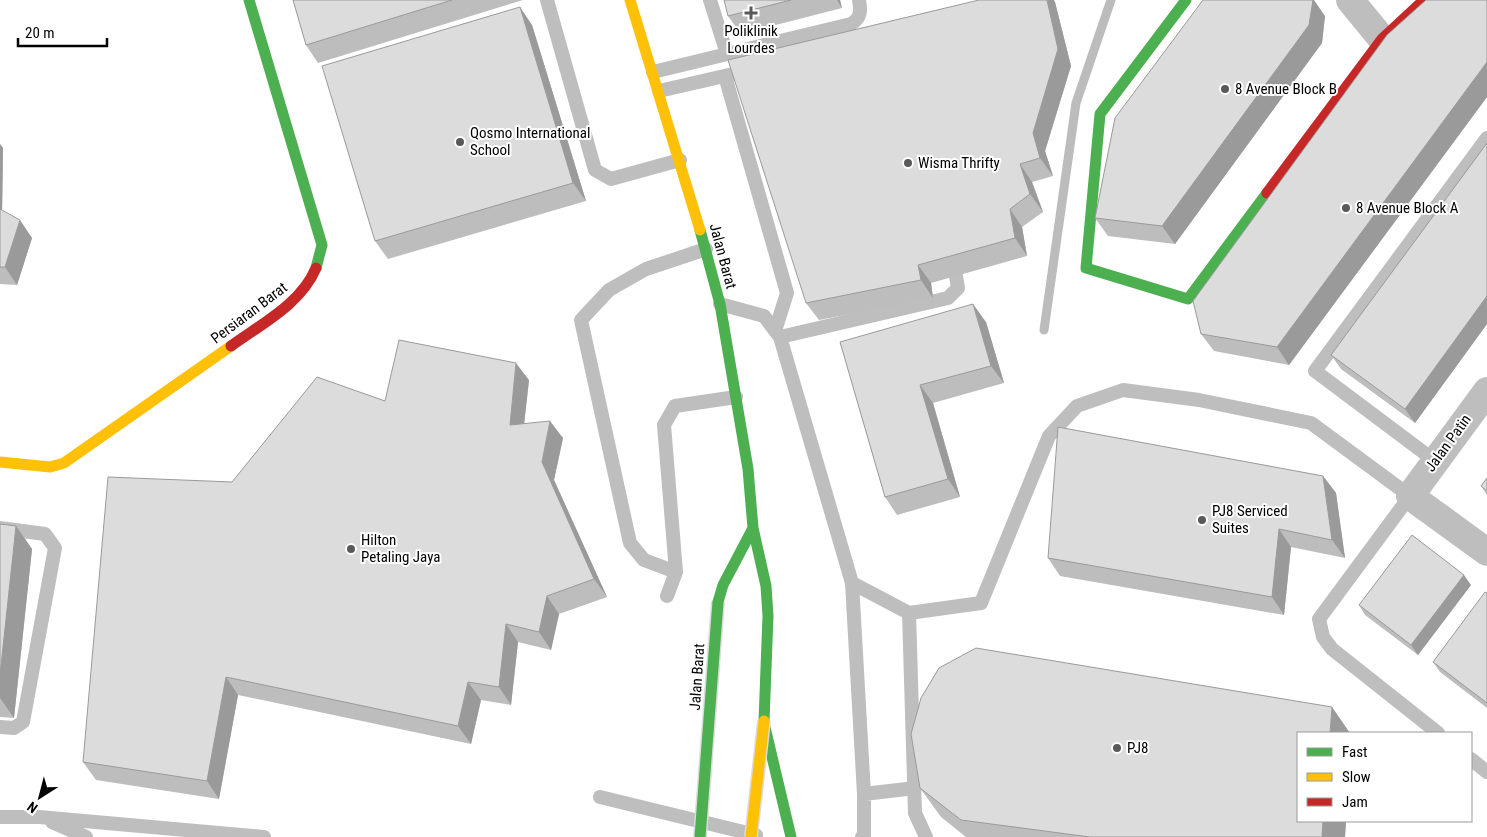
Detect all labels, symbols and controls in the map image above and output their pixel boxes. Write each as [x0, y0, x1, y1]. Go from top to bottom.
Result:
marker: Poliklinik Lourdes [744, 6, 758, 20]
scale bar [18, 15, 106, 47]
place label: Poliklinik Lourdes [724, 22, 778, 57]
text: 20 m [25, 24, 55, 42]
place label: 8 Avenue Block B [1235, 80, 1337, 98]
marker: 8 Avenue Block B [1219, 83, 1231, 95]
place label: Qosmo International School [470, 124, 590, 159]
marker: Qosmo International School [454, 136, 466, 148]
place label: Wisma Thrifty [918, 154, 1000, 172]
marker: Wisma Thrifty [902, 157, 914, 169]
place label: 8 Avenue Block A [1356, 199, 1459, 217]
marker: 8 Avenue Block A [1340, 202, 1352, 214]
street label: Jalan Barat [706, 221, 740, 291]
street label: Persiaran Barat [207, 279, 291, 347]
street label: Jalan Patin [1421, 411, 1475, 475]
place label: PJ8 Serviced Suites [1212, 502, 1288, 537]
marker: PJ8 Serviced Suites [1196, 514, 1208, 526]
place label: Hilton Petaling Jaya [361, 531, 441, 566]
marker: Hilton Petaling Jaya [345, 543, 357, 555]
street label: Jalan Barat [686, 643, 708, 711]
legend [1297, 732, 1472, 822]
place label: PJ8 [1127, 739, 1149, 757]
marker: PJ8 [1111, 742, 1123, 754]
text: Fast [1342, 743, 1367, 761]
text: Slow [1342, 768, 1371, 786]
north arrow [15, 772, 65, 822]
text: Jam [1342, 793, 1368, 811]
text: N [24, 799, 41, 817]

